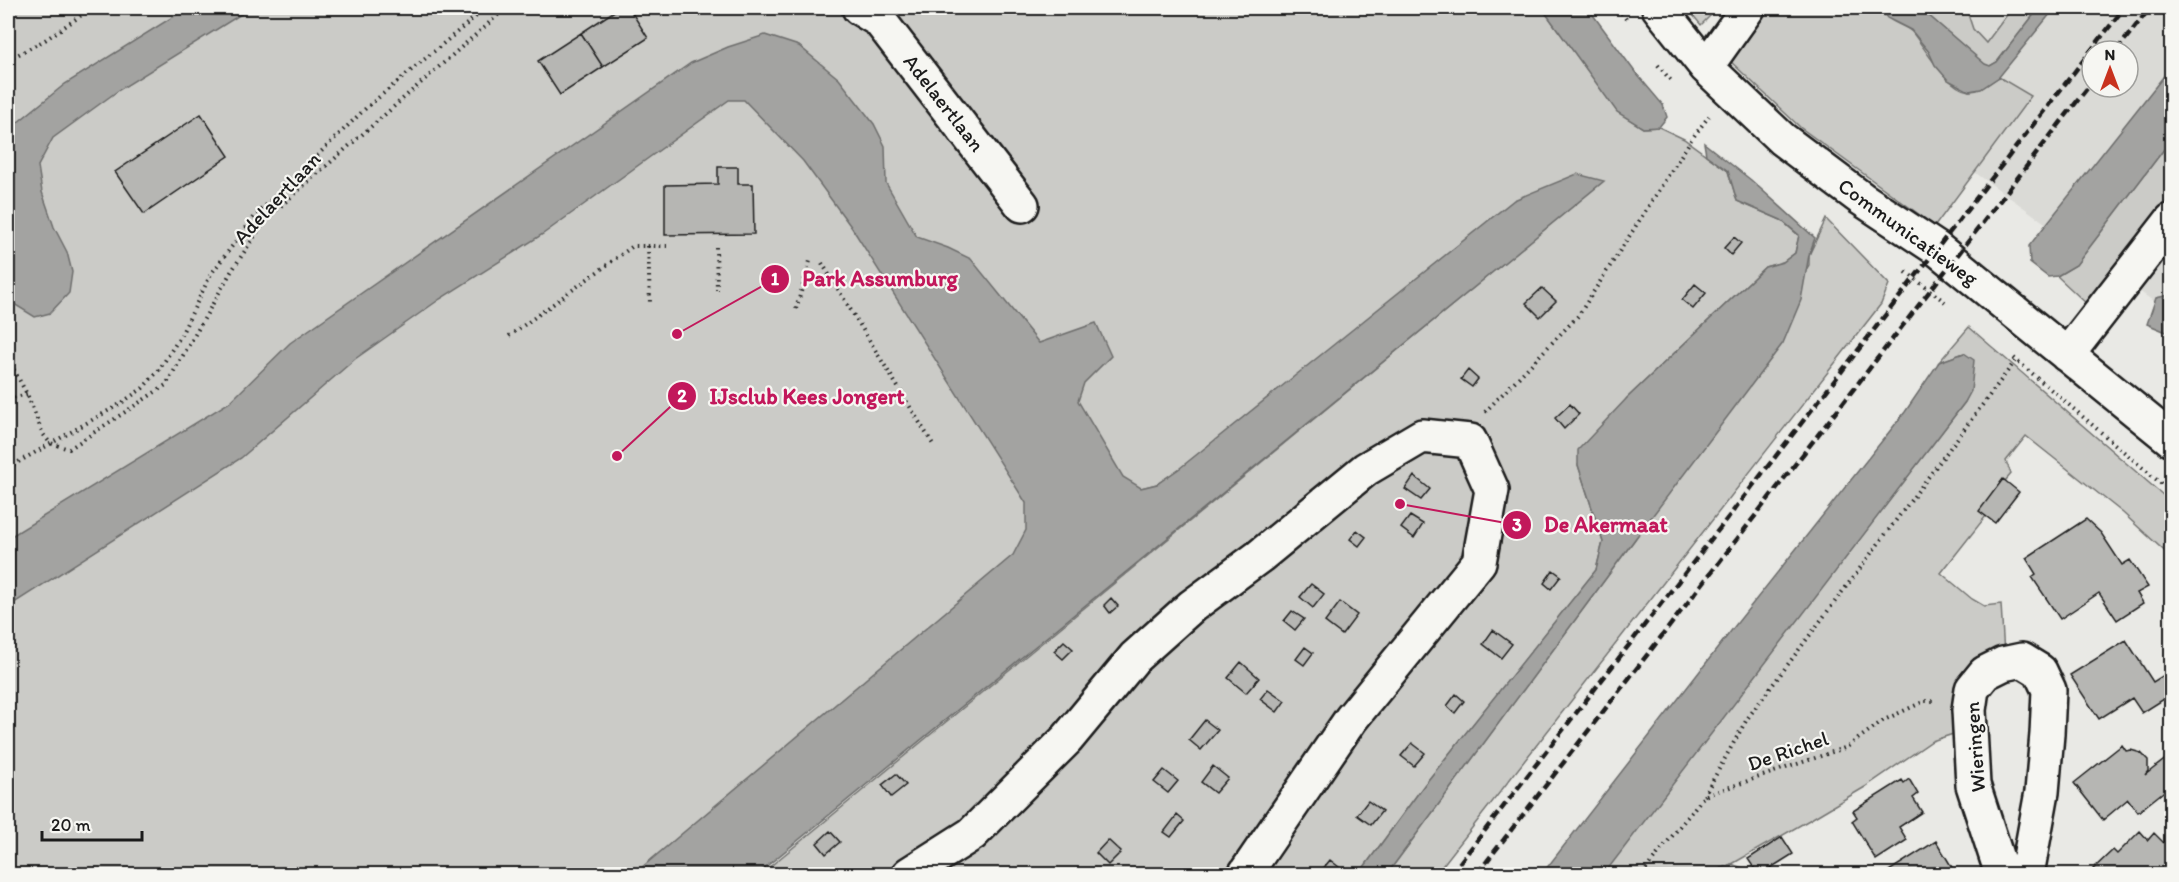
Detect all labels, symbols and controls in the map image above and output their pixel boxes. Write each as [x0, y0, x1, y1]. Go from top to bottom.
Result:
north arrow [2080, 39, 2140, 99]
text: N [2105, 45, 2115, 64]
street label: Adelaertlaan [899, 49, 990, 156]
street label: Adelaertlaan [228, 146, 326, 249]
street label: Communicatieweg [1833, 172, 1983, 291]
callout: Park Assumburg [760, 259, 970, 299]
text: Park Assumburg [802, 265, 958, 292]
text: 1 [771, 268, 780, 290]
callout: IJsclub Kees Jongert [667, 376, 917, 416]
text: IJsclub Kees Jongert [709, 383, 905, 410]
text: 2 [677, 385, 687, 407]
callout: De Akermaat [1502, 505, 1679, 545]
text: De Akermaat [1544, 511, 1669, 538]
text: 3 [1512, 514, 1522, 536]
street label: Wieringen [1959, 701, 1990, 793]
street label: De Richel [1744, 725, 1832, 776]
scale bar [42, 804, 142, 842]
text: 20 m [51, 814, 91, 836]

